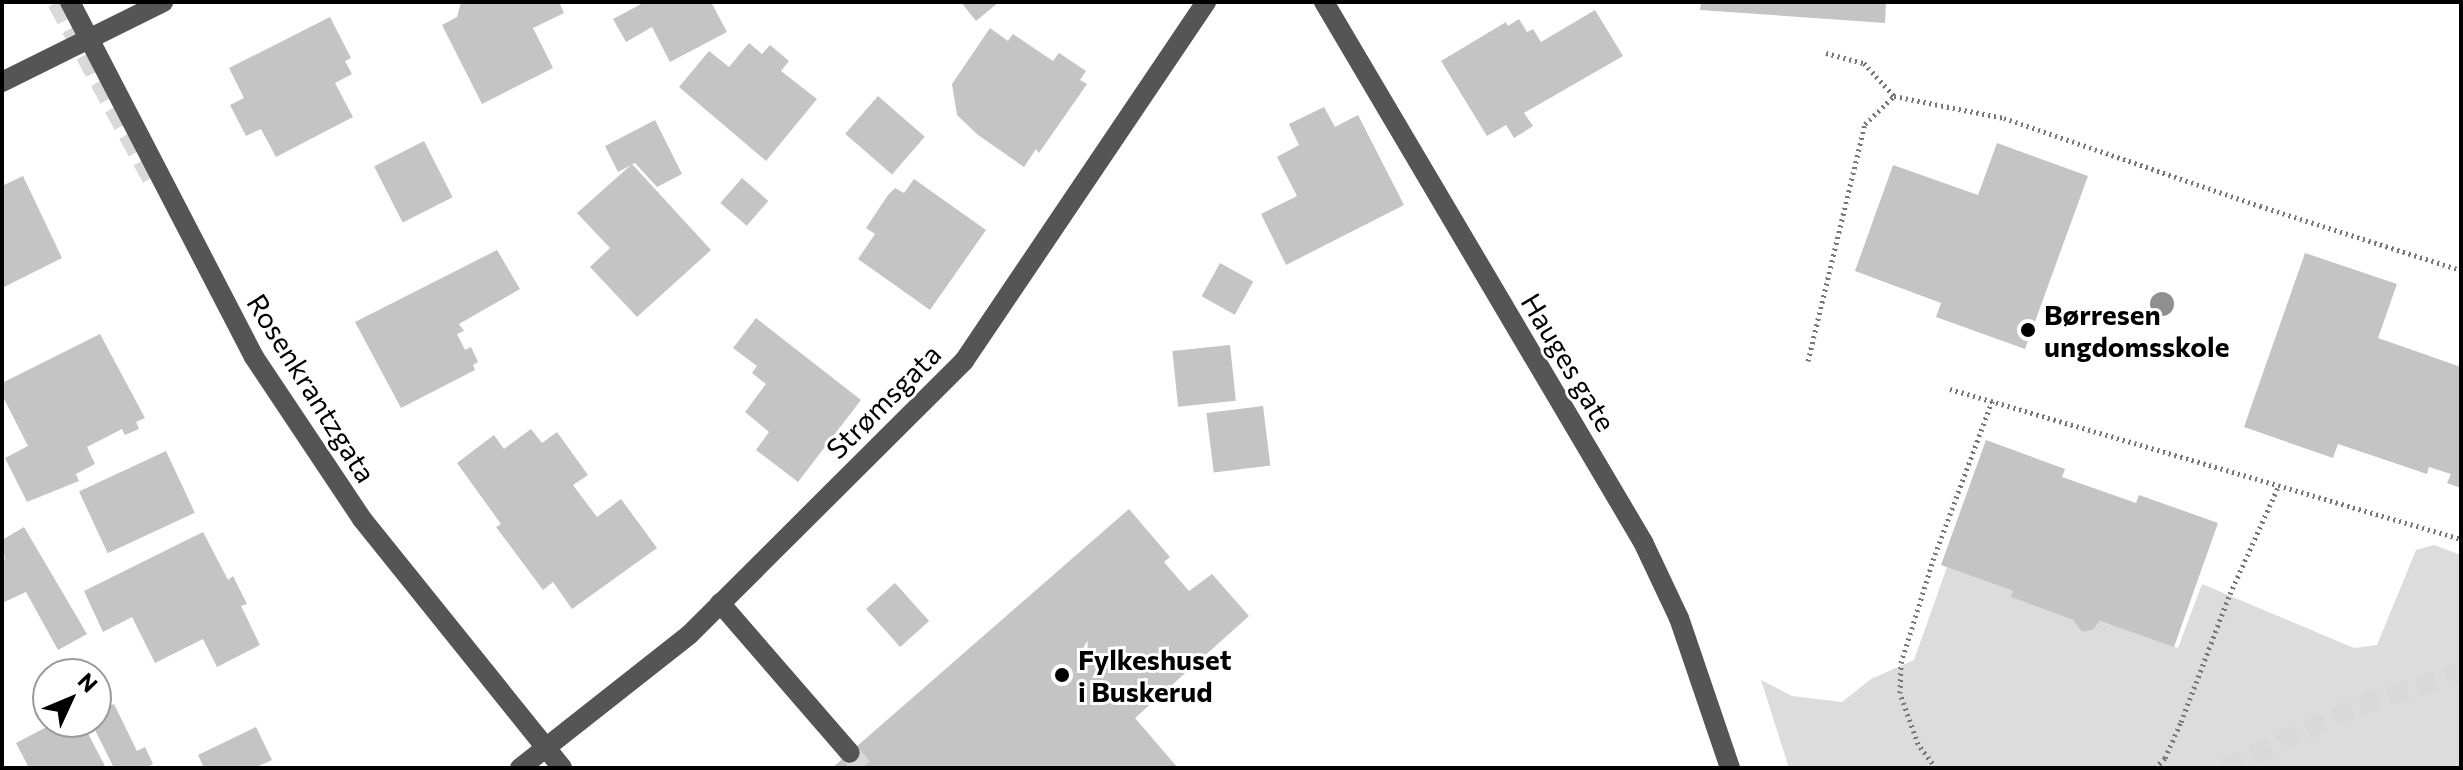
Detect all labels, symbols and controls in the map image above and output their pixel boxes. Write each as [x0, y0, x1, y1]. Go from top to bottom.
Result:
street label: Hauges gate [1515, 287, 1623, 437]
street label: Rosenkrantzgata [241, 288, 383, 488]
place label: Børresen ungdomsskole [2044, 297, 2229, 363]
marker: Børresen ungdomsskole [2019, 321, 2037, 339]
street label: Strømsgata [819, 337, 947, 465]
place label: Fylkeshuset i Buskerud [1078, 642, 1232, 708]
north arrow [32, 658, 112, 738]
marker: Fylkeshuset i Buskerud [1053, 666, 1071, 684]
text: N [73, 667, 104, 698]

